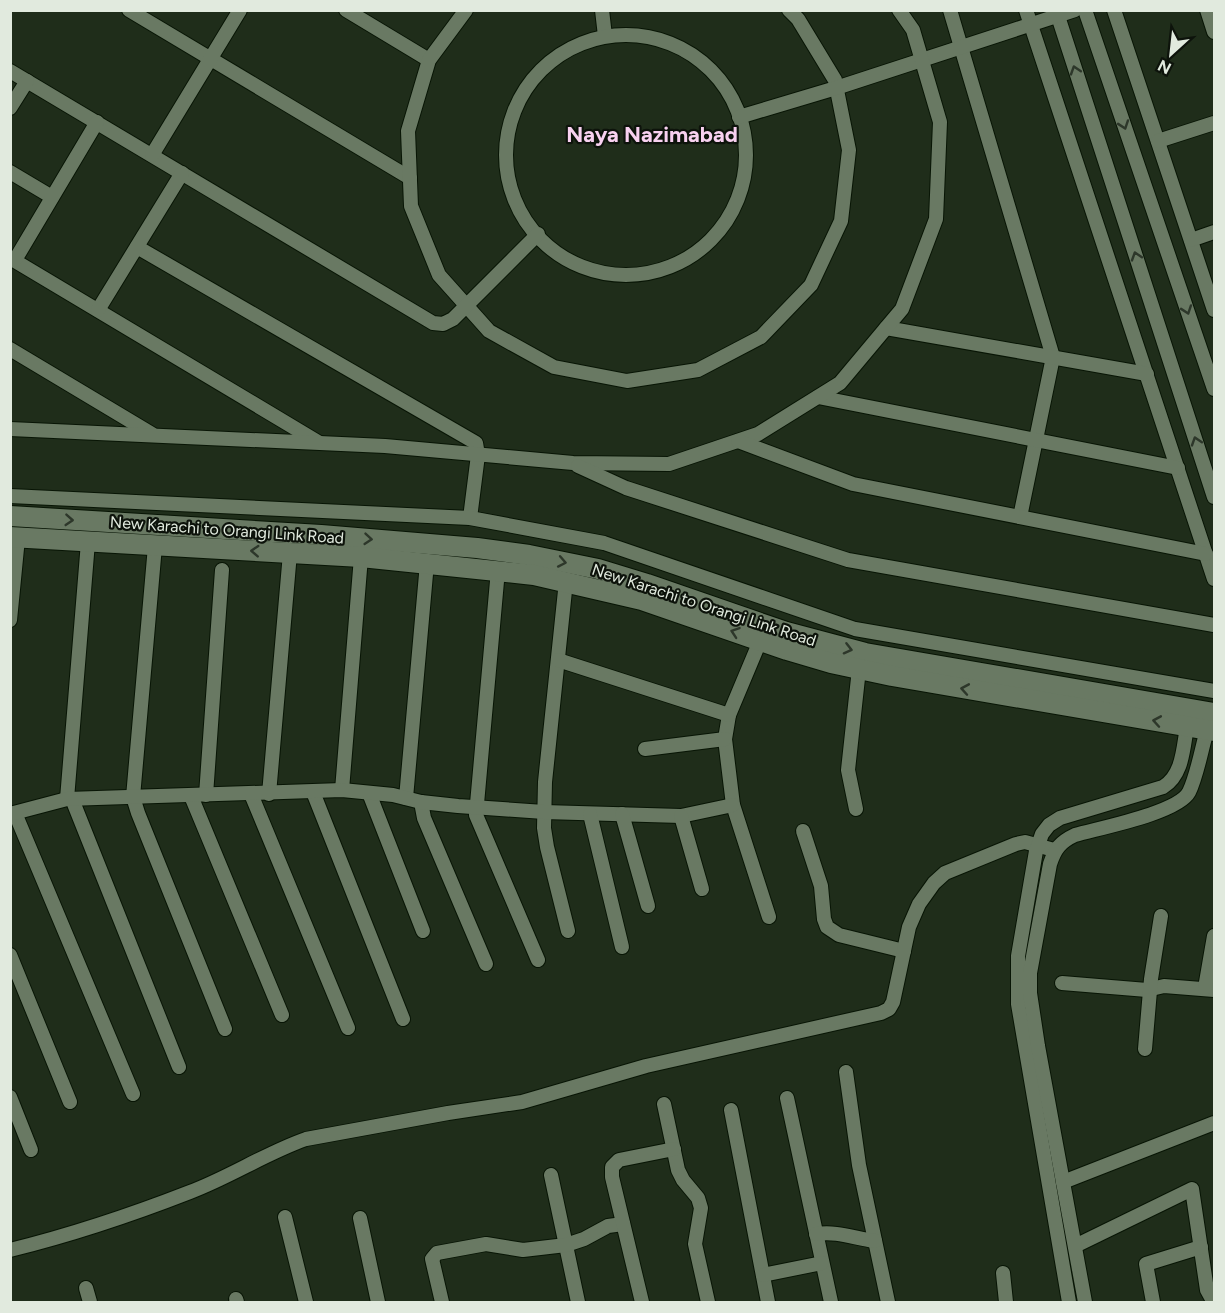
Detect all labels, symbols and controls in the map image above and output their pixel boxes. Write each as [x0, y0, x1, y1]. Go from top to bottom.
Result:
north arrow [1141, 24, 1201, 84]
text: N [1155, 56, 1174, 78]
one-way arrow [1070, 65, 1083, 76]
one-way arrow [1117, 120, 1130, 130]
district label: Naya Nazimabad [566, 121, 738, 148]
one-way arrow [1131, 251, 1143, 262]
one-way arrow [1180, 304, 1193, 315]
one-way arrow [1191, 436, 1204, 447]
street label: New Karachi to Orangi Link Road [109, 512, 345, 548]
one-way arrow [64, 513, 73, 526]
one-way arrow [364, 532, 373, 545]
one-way arrow [251, 545, 260, 558]
one-way arrow [556, 555, 566, 568]
street label: New Karachi to Orangi Link Road [589, 560, 819, 650]
one-way arrow [730, 627, 741, 639]
one-way arrow [843, 641, 853, 654]
one-way arrow [960, 683, 969, 695]
one-way arrow [1152, 716, 1161, 728]

